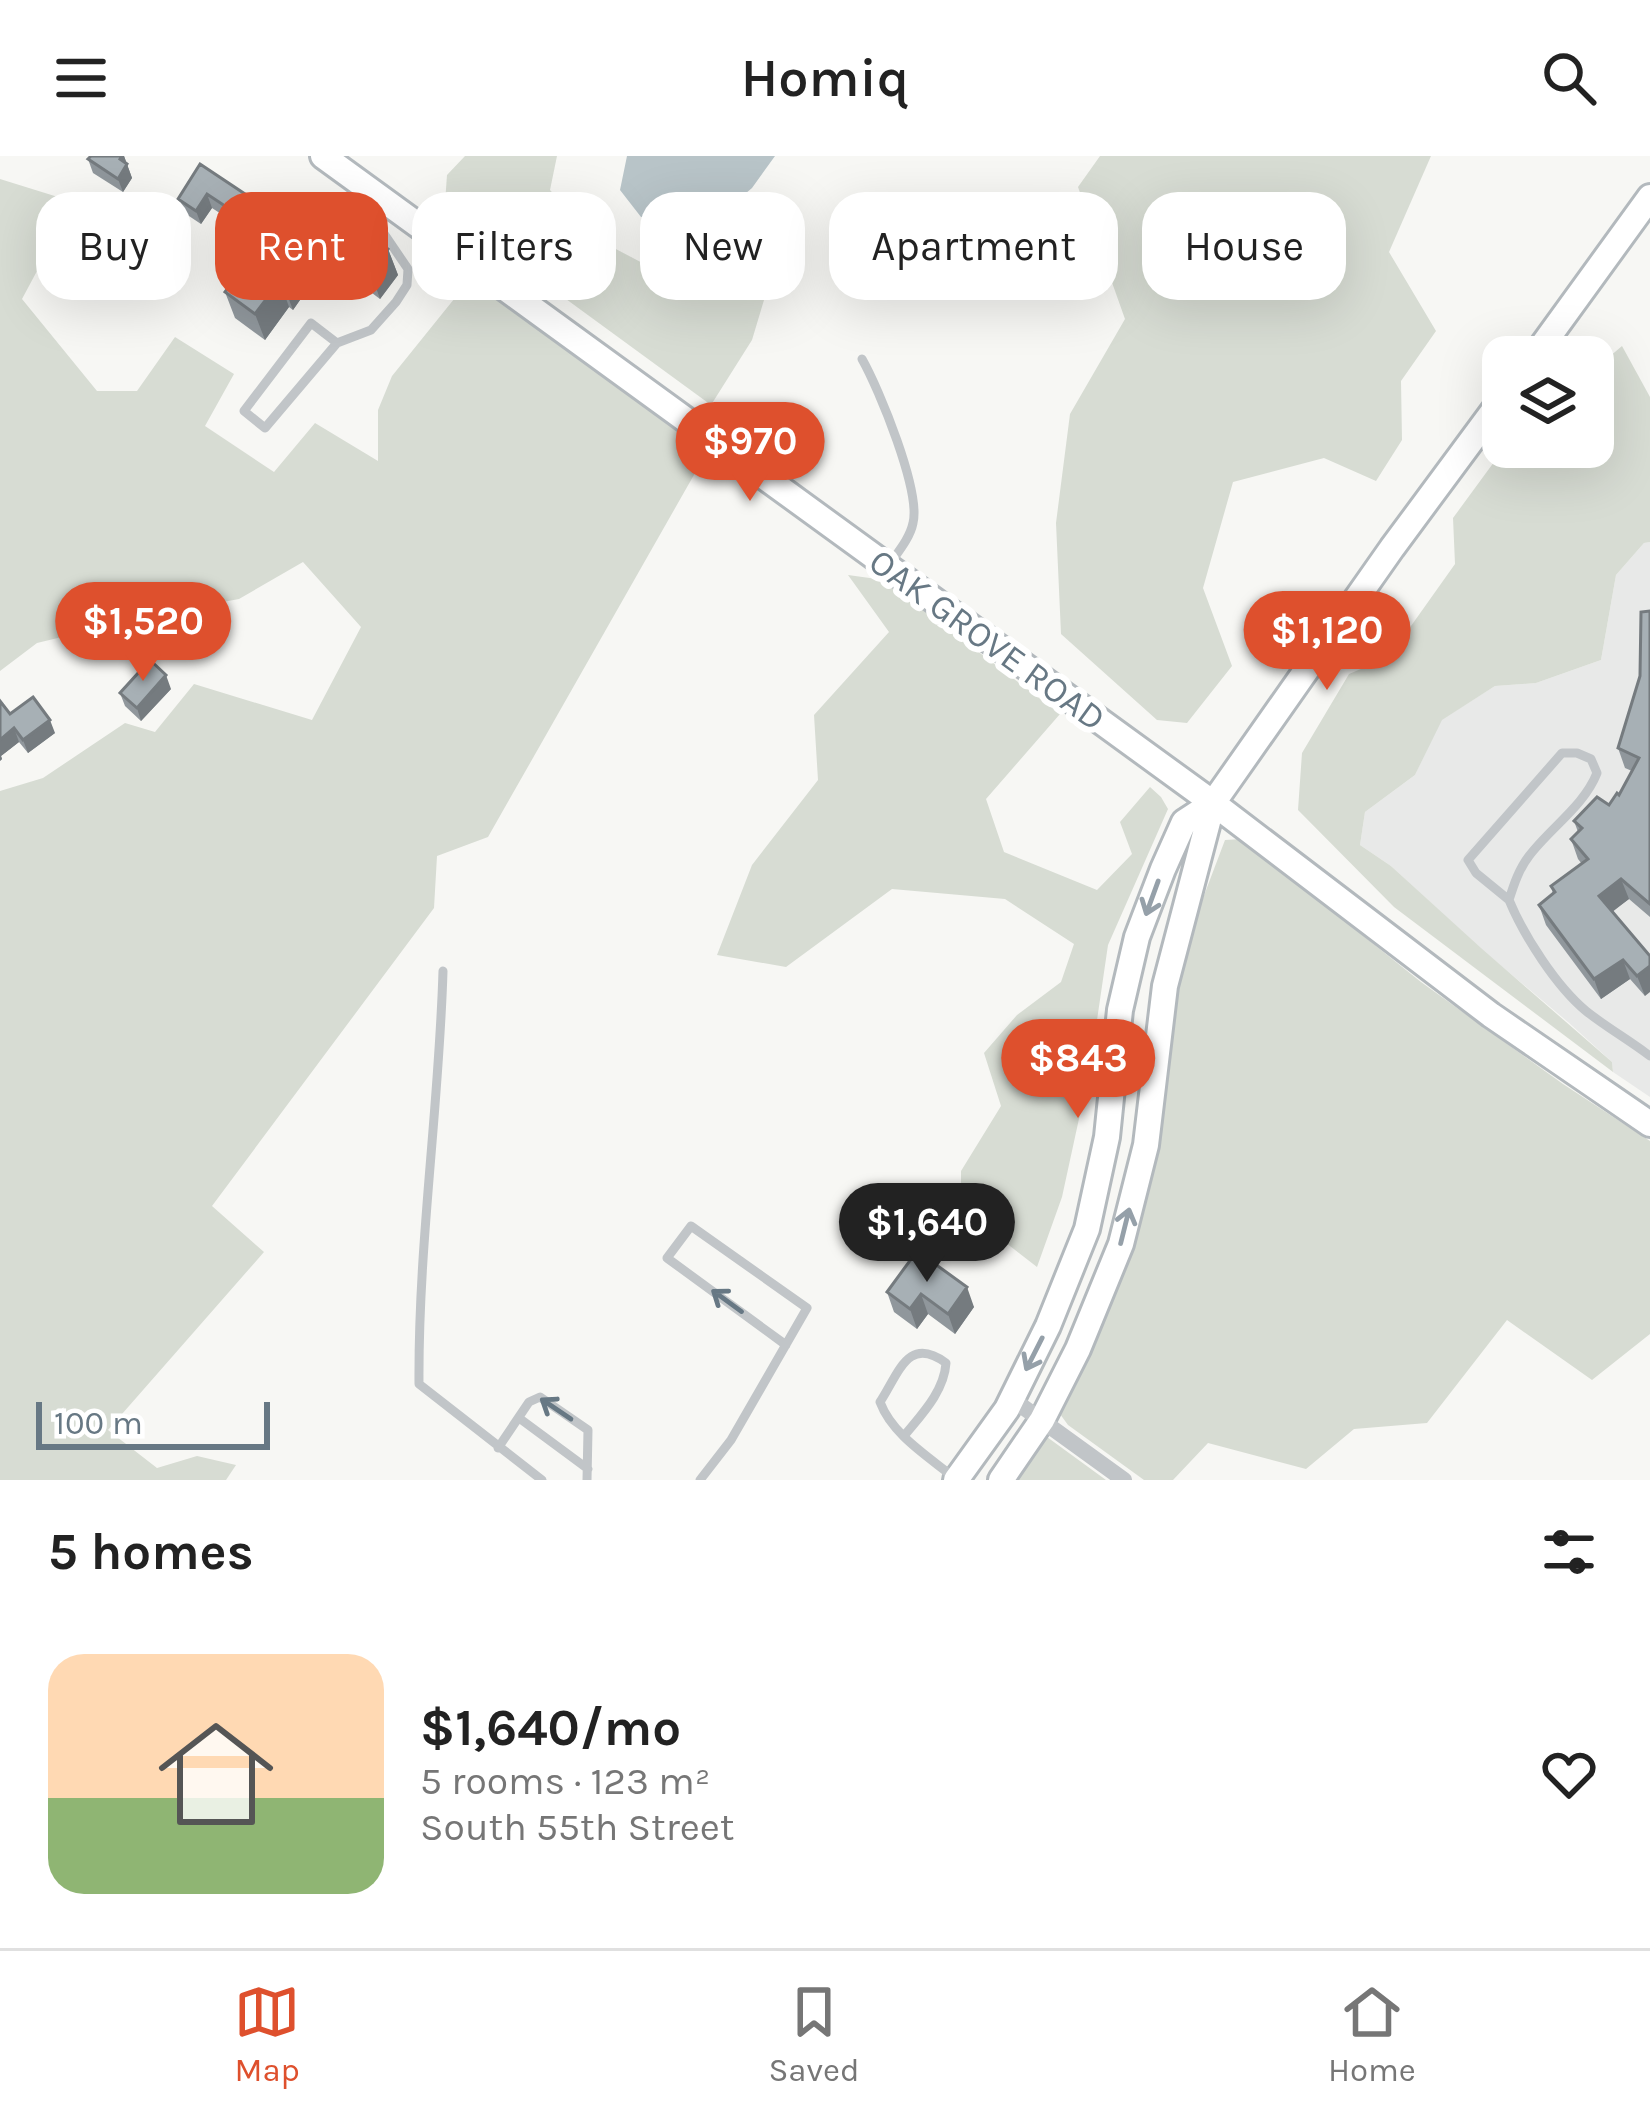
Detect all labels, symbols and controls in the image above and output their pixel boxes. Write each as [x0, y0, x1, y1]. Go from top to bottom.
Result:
icon: menu [48, 45, 114, 111]
icon: search [1536, 45, 1602, 111]
text: Homiq [741, 46, 909, 110]
chip: Buy [36, 192, 191, 300]
chip: Rent [215, 192, 388, 300]
chip: Filters [412, 192, 616, 300]
chip: New [640, 192, 805, 300]
chip: Apartment [829, 192, 1118, 300]
chip: House [1142, 192, 1346, 300]
map controls [1482, 336, 1614, 468]
button: layers [1482, 336, 1614, 468]
pin: $970 [679, 402, 821, 504]
text: $970 [703, 418, 797, 464]
street label: OAK GROVE ROAD [861, 540, 1114, 739]
pin: $1,520 [45, 582, 241, 684]
pin: $1,120 [1229, 591, 1425, 693]
text: $1,520 [82, 598, 204, 644]
text: $1,120 [1271, 607, 1383, 653]
one-way arrow [1140, 879, 1161, 916]
pin: $843 [1007, 1019, 1149, 1121]
text: $843 [1028, 1035, 1128, 1081]
pin: $1,640 [829, 1183, 1025, 1285]
text: $1,640 [866, 1199, 988, 1245]
one-way arrow [1116, 1207, 1138, 1245]
one-way arrow [711, 1289, 744, 1314]
one-way arrow [1022, 1335, 1045, 1371]
scale bar [36, 1396, 270, 1449]
one-way arrow [540, 1397, 574, 1422]
text: 100 m [54, 1404, 143, 1442]
icon: filters [1536, 1519, 1602, 1585]
text: 5 homes [48, 1522, 254, 1582]
text: $1,640/mo [420, 1698, 681, 1758]
icon: home [144, 1702, 288, 1846]
icon: heart [1536, 1741, 1602, 1807]
text: 5 rooms · 123 m² [420, 1758, 710, 1804]
text: South 55th Street [420, 1804, 735, 1850]
tab: Map [234, 1979, 300, 2089]
tab: Saved [768, 1979, 860, 2089]
tab: Home [1328, 1979, 1416, 2089]

